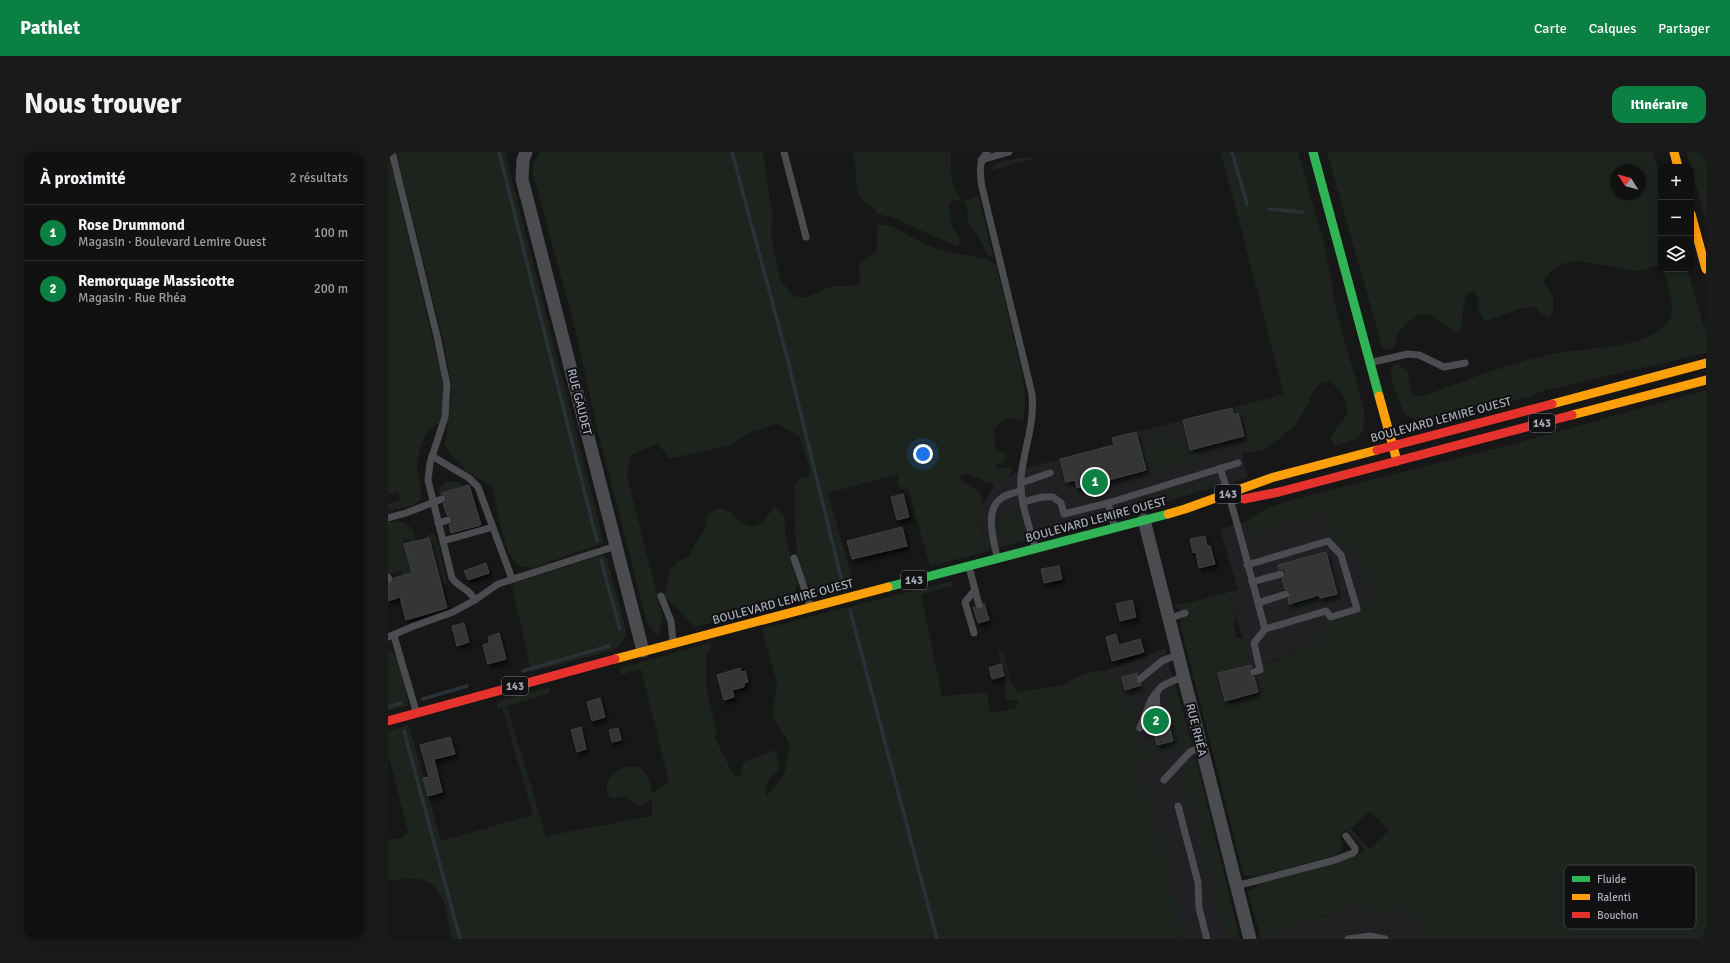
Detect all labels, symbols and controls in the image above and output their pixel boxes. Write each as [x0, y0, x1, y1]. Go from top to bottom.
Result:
text: Pathlet [20, 16, 80, 40]
text: Carte [1534, 20, 1567, 37]
text: Calques [1589, 20, 1636, 37]
text: Partager [1658, 20, 1710, 37]
button: Itinéraire [1612, 86, 1706, 123]
text: Nous trouver [24, 87, 181, 121]
north arrow [1610, 164, 1646, 200]
map controls [1658, 164, 1694, 272]
button: + [1658, 164, 1694, 200]
text: À proximité [40, 168, 126, 189]
text: 2 résultats [289, 170, 348, 186]
button: − [1658, 200, 1694, 236]
text: Rose Drummond [78, 216, 185, 234]
text: 1 [49, 225, 57, 241]
text: 100 m [314, 225, 348, 241]
text: Magasin · Boulevard Lemire Ouest [78, 234, 266, 250]
button: layers [1658, 236, 1694, 272]
text: Remorquage Massicotte [78, 272, 234, 290]
text: 2 [49, 281, 57, 297]
text: 200 m [314, 281, 348, 297]
text: Magasin · Rue Rhéa [78, 290, 186, 306]
street label: RUE GAUDET [564, 367, 595, 437]
street label: BOULEVARD LEMIRE OUEST [1369, 394, 1513, 446]
road number: 143 [1529, 414, 1555, 432]
your location [913, 444, 933, 464]
pin: 1 [1082, 467, 1108, 497]
road number: 143 [1215, 485, 1241, 503]
street label: BOULEVARD LEMIRE OUEST [1024, 494, 1168, 546]
road number: 143 [901, 571, 927, 589]
street label: BOULEVARD LEMIRE OUEST [711, 576, 855, 628]
road number: 143 [502, 677, 528, 695]
street label: RUE RHÉA [1182, 702, 1210, 759]
pin: 2 [1143, 706, 1169, 736]
legend [1564, 865, 1696, 929]
text: Fluide [1597, 873, 1626, 886]
text: Ralenti [1597, 891, 1631, 904]
text: Bouchon [1597, 909, 1638, 922]

